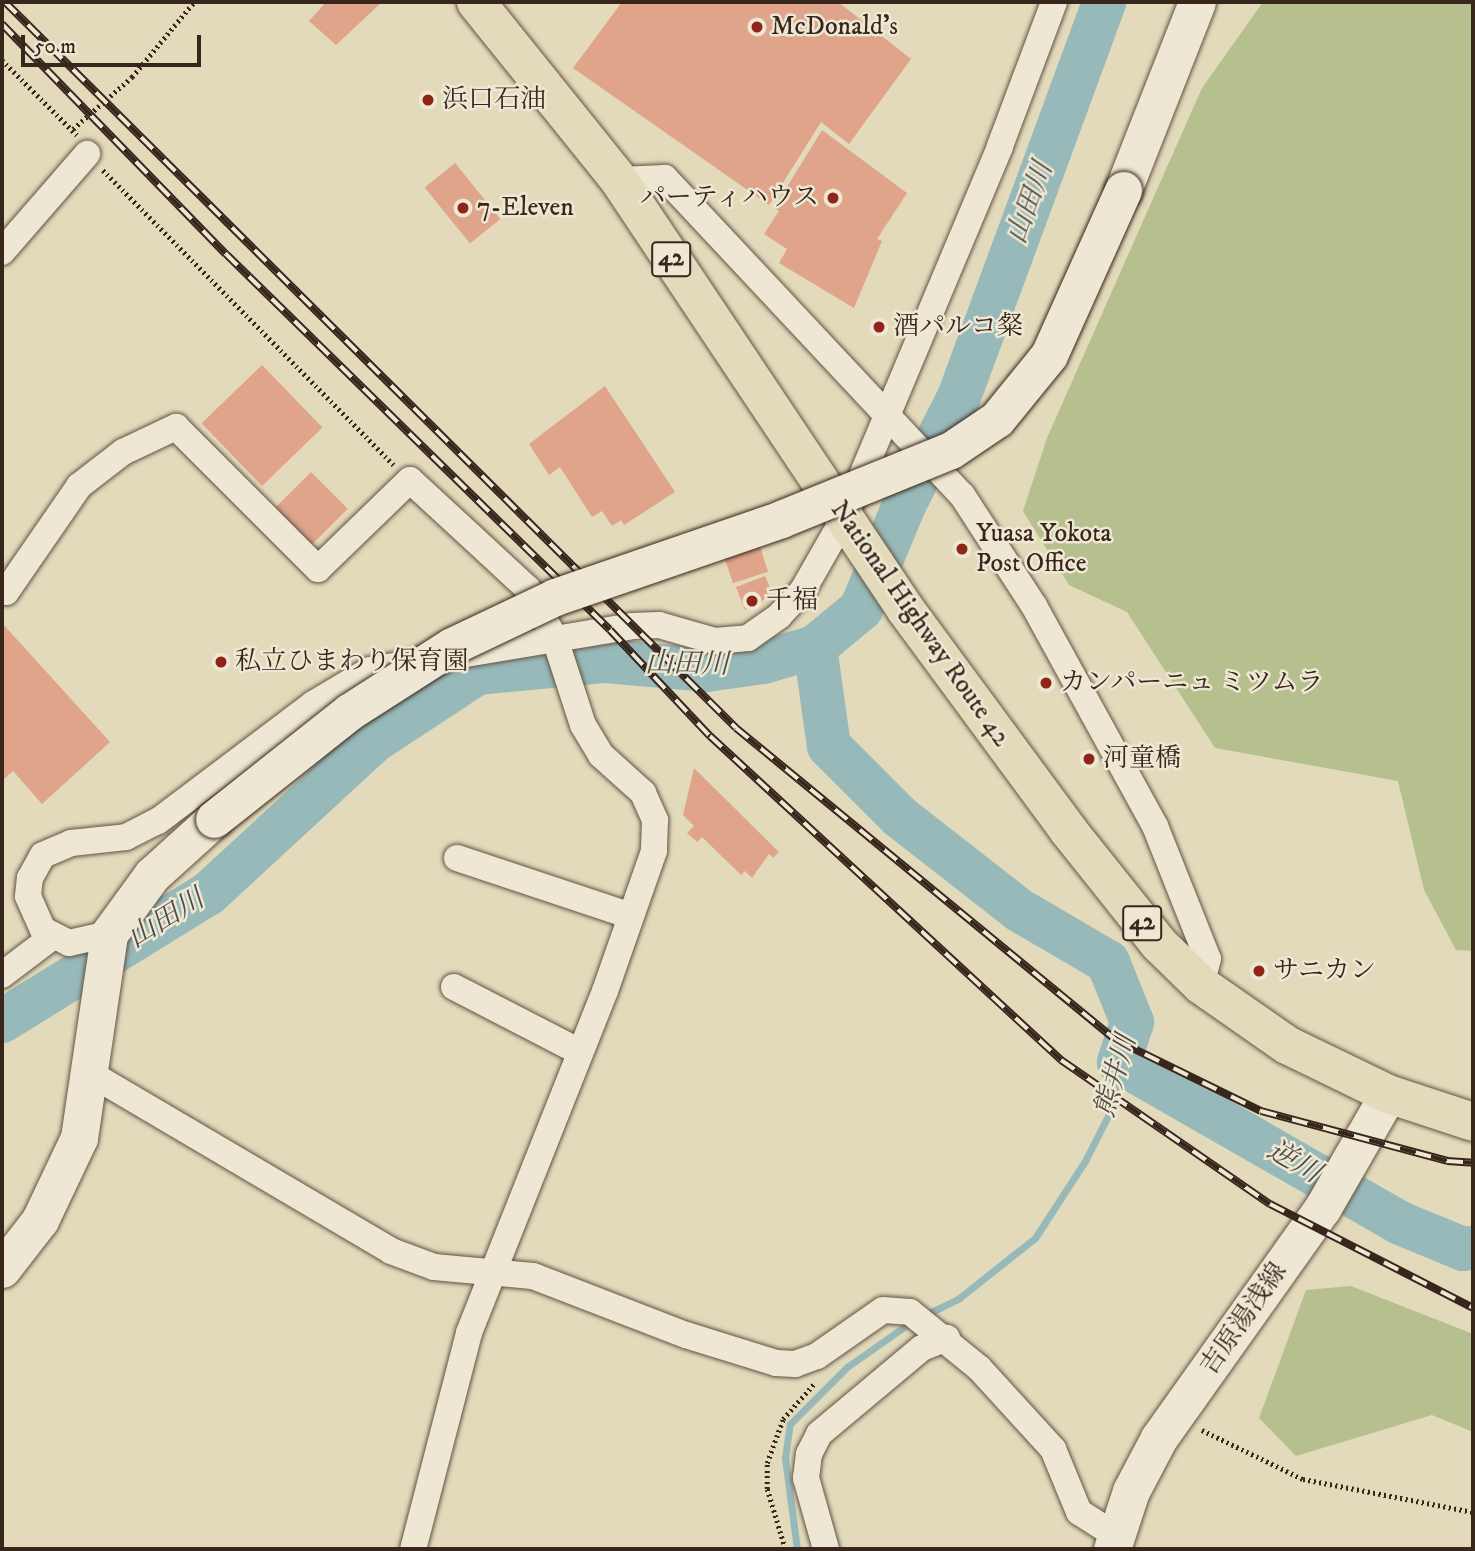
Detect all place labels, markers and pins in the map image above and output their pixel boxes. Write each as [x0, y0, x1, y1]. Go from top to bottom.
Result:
place label: McDonald's [771, 11, 898, 43]
marker: McDonald's [749, 19, 765, 35]
place label: 浜口石油 [442, 84, 546, 116]
marker: 浜口石油 [420, 92, 436, 108]
place label: パーティハウス [637, 182, 819, 214]
marker: パーティハウス [825, 190, 841, 206]
place label: 7-Eleven [477, 192, 574, 224]
marker: 7-Eleven [455, 200, 471, 216]
place label: 酒パルコ粲 [893, 311, 1023, 343]
marker: 酒パルコ粲 [871, 319, 887, 335]
place label: Yuasa Yokota Post Office [976, 518, 1112, 580]
marker: Yuasa Yokota Post Office [954, 541, 970, 557]
place label: 千福 [766, 585, 818, 617]
marker: 千福 [744, 593, 760, 609]
place label: 私立ひまわり保育園 [235, 646, 469, 678]
marker: 私立ひまわり保育園 [213, 654, 229, 670]
place label: カンパーニュ ミツムラ [1060, 667, 1326, 699]
marker: カンパーニュ ミツムラ [1038, 675, 1054, 691]
place label: 河童橋 [1103, 743, 1181, 775]
marker: 河童橋 [1081, 751, 1097, 767]
place label: サニカン [1273, 955, 1377, 987]
marker: サニカン [1251, 963, 1267, 979]

